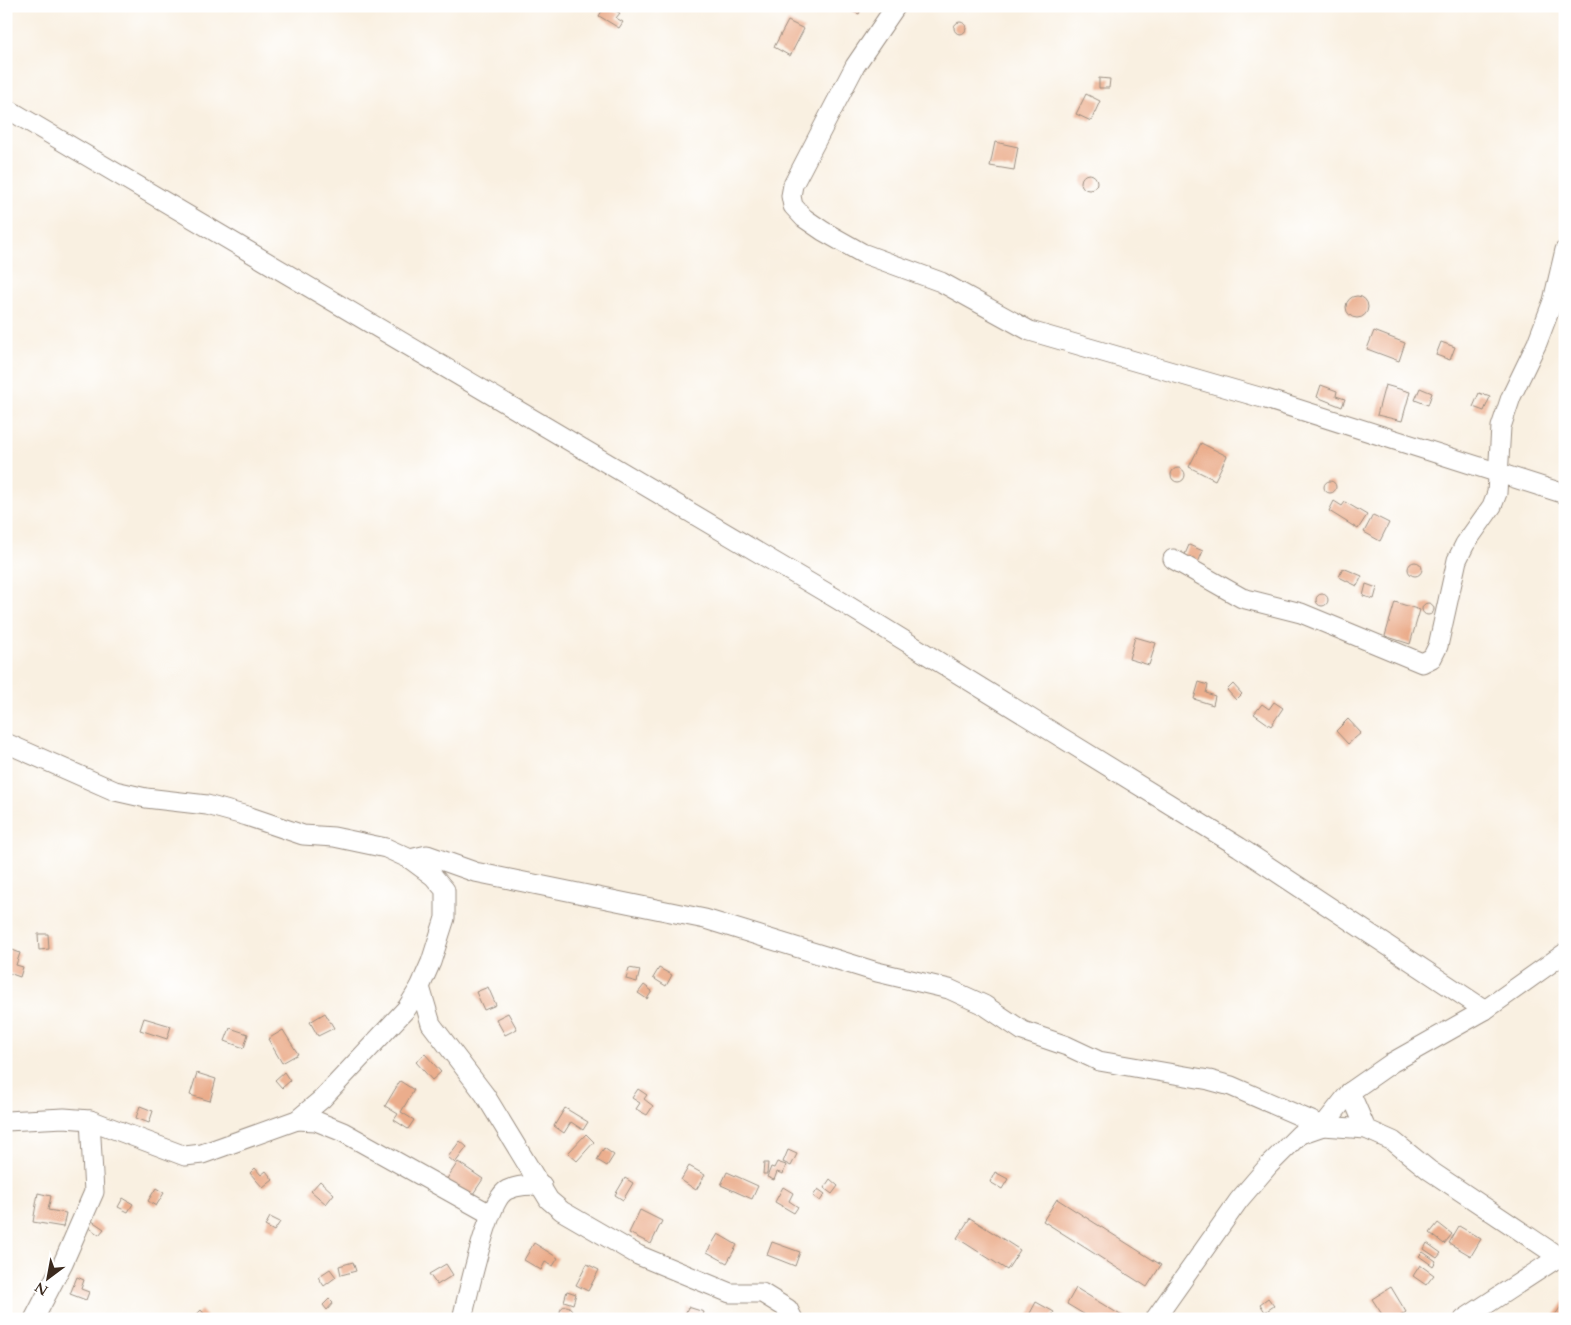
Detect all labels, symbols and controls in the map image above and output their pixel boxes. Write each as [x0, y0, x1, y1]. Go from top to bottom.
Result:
north arrow [22, 1252, 72, 1302]
text: N [31, 1277, 52, 1300]

